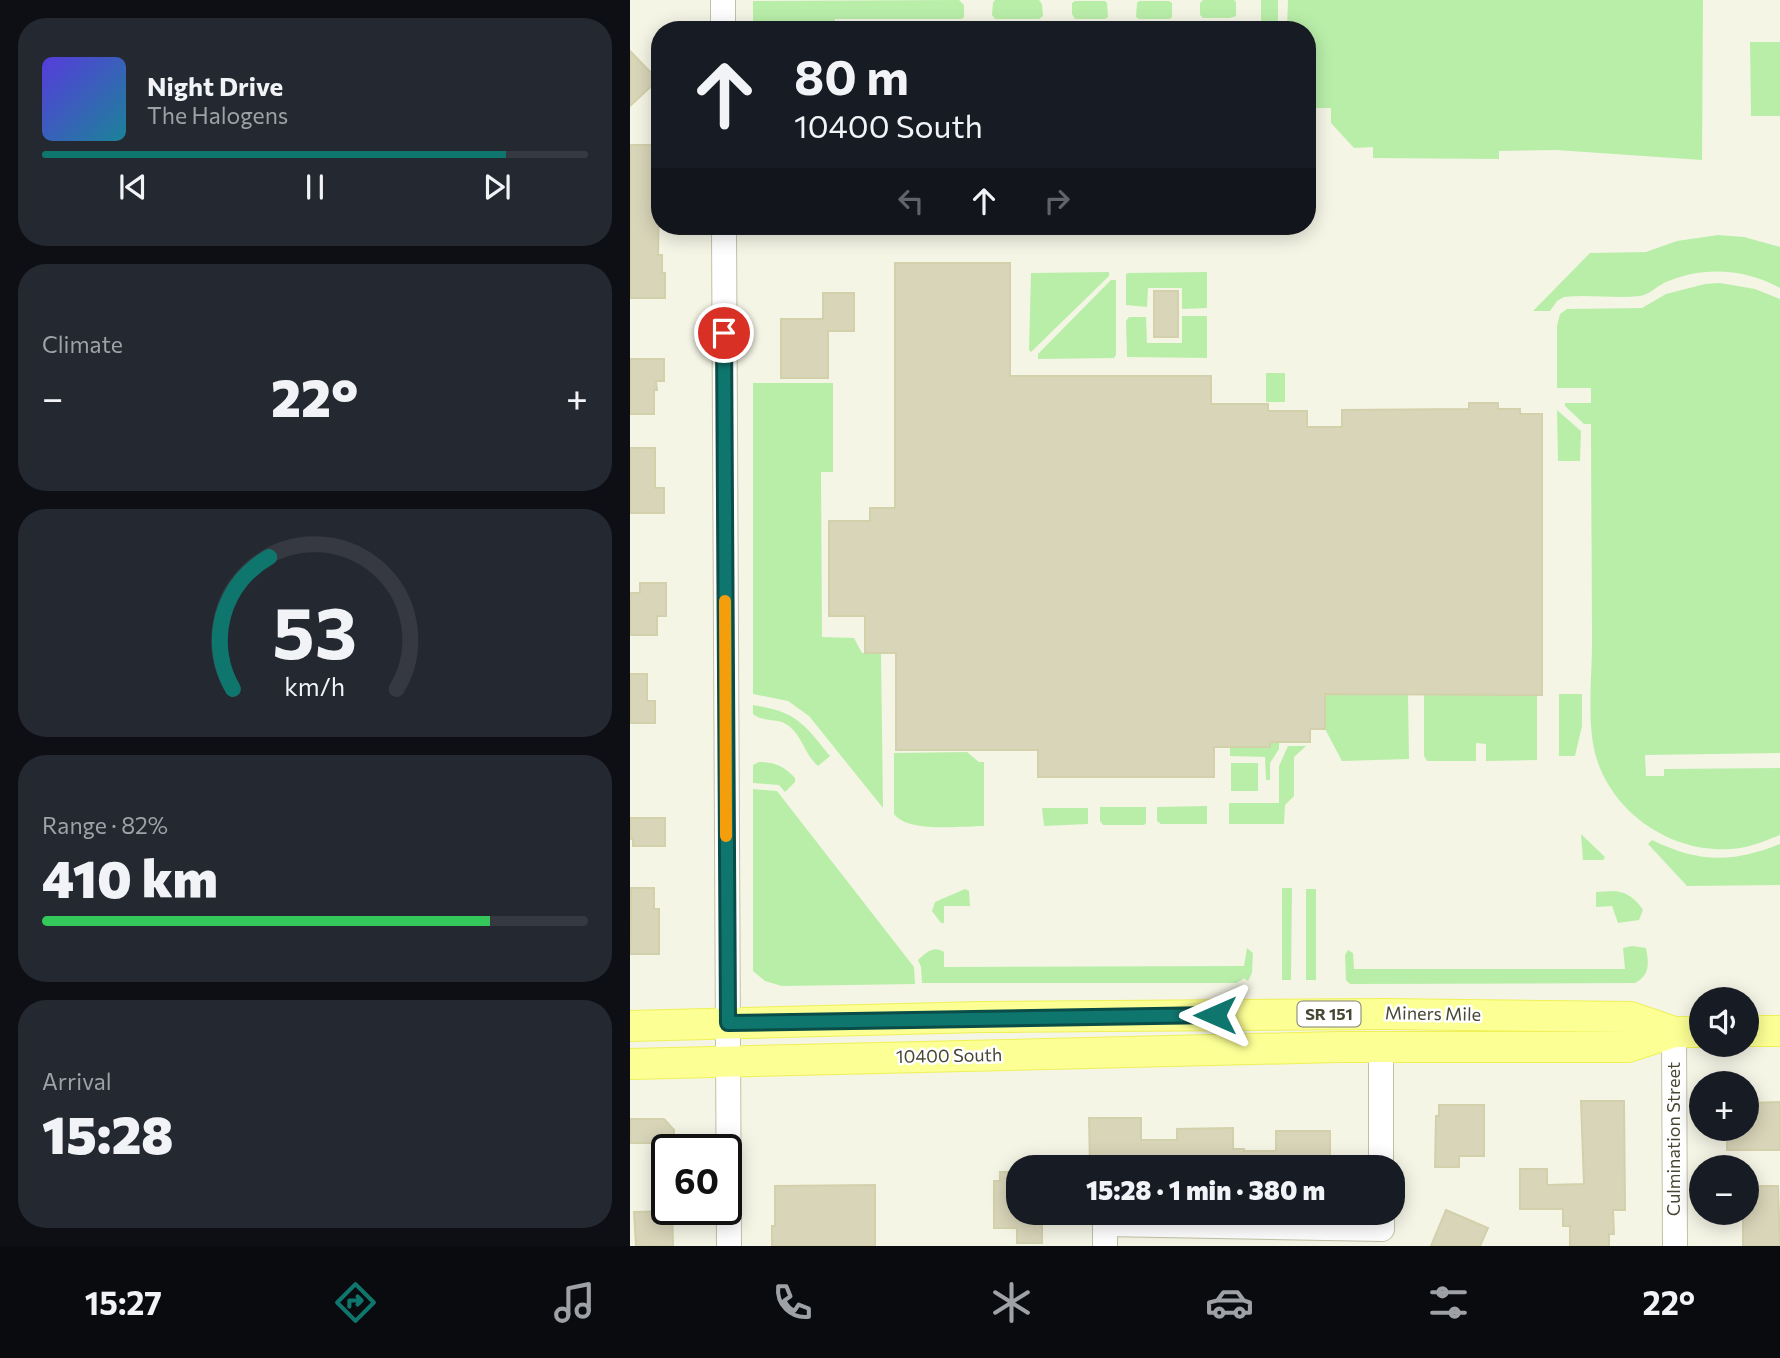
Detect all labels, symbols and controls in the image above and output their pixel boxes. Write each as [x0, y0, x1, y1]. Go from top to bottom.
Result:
text: 80 m [794, 45, 909, 105]
icon: ahead [679, 49, 770, 140]
text: Night Drive [147, 70, 283, 101]
text: The Halogens [147, 101, 288, 129]
text: 10400 South [794, 105, 983, 145]
icon: previous [114, 168, 152, 206]
icon: pause [296, 168, 334, 206]
icon: next [478, 168, 516, 206]
icon: left [892, 182, 930, 220]
icon: ahead [965, 182, 1003, 220]
icon: right [1038, 182, 1076, 220]
pin [694, 303, 754, 363]
icon: arrive [705, 314, 743, 352]
text: Climate [42, 330, 123, 358]
text: 22° [271, 364, 358, 428]
text: − [42, 373, 64, 420]
text: + [566, 373, 588, 420]
text: 53 [273, 585, 357, 674]
text: km/h [285, 671, 345, 701]
text: Range · 82% [42, 811, 168, 839]
text: 410 km [42, 845, 218, 909]
position arrow [1178, 978, 1252, 1052]
map controls [1689, 987, 1759, 1225]
button: sound [1689, 987, 1759, 1057]
street label: Miners Mile [1385, 1001, 1481, 1025]
road number: SR 151 [1298, 1002, 1360, 1026]
street label: 10400 South [896, 1043, 1002, 1067]
street label: Culmination Street [1662, 1062, 1684, 1216]
text: Arrival [42, 1067, 112, 1095]
button: + [1689, 1071, 1759, 1141]
text: 15:28 [42, 1101, 174, 1165]
speed limit sign: 60 [651, 1134, 742, 1225]
button: − [1689, 1155, 1759, 1225]
text: 15:28 · 1 min · 380 m [1086, 1174, 1325, 1205]
icon: directions [331, 1278, 380, 1327]
icon: music [550, 1278, 599, 1327]
icon: phone [768, 1278, 817, 1327]
icon: climate [987, 1278, 1036, 1327]
icon: car [1205, 1278, 1254, 1327]
icon: filters [1424, 1278, 1473, 1327]
text: 15:27 [85, 1282, 162, 1322]
text: 22° [1642, 1282, 1695, 1322]

